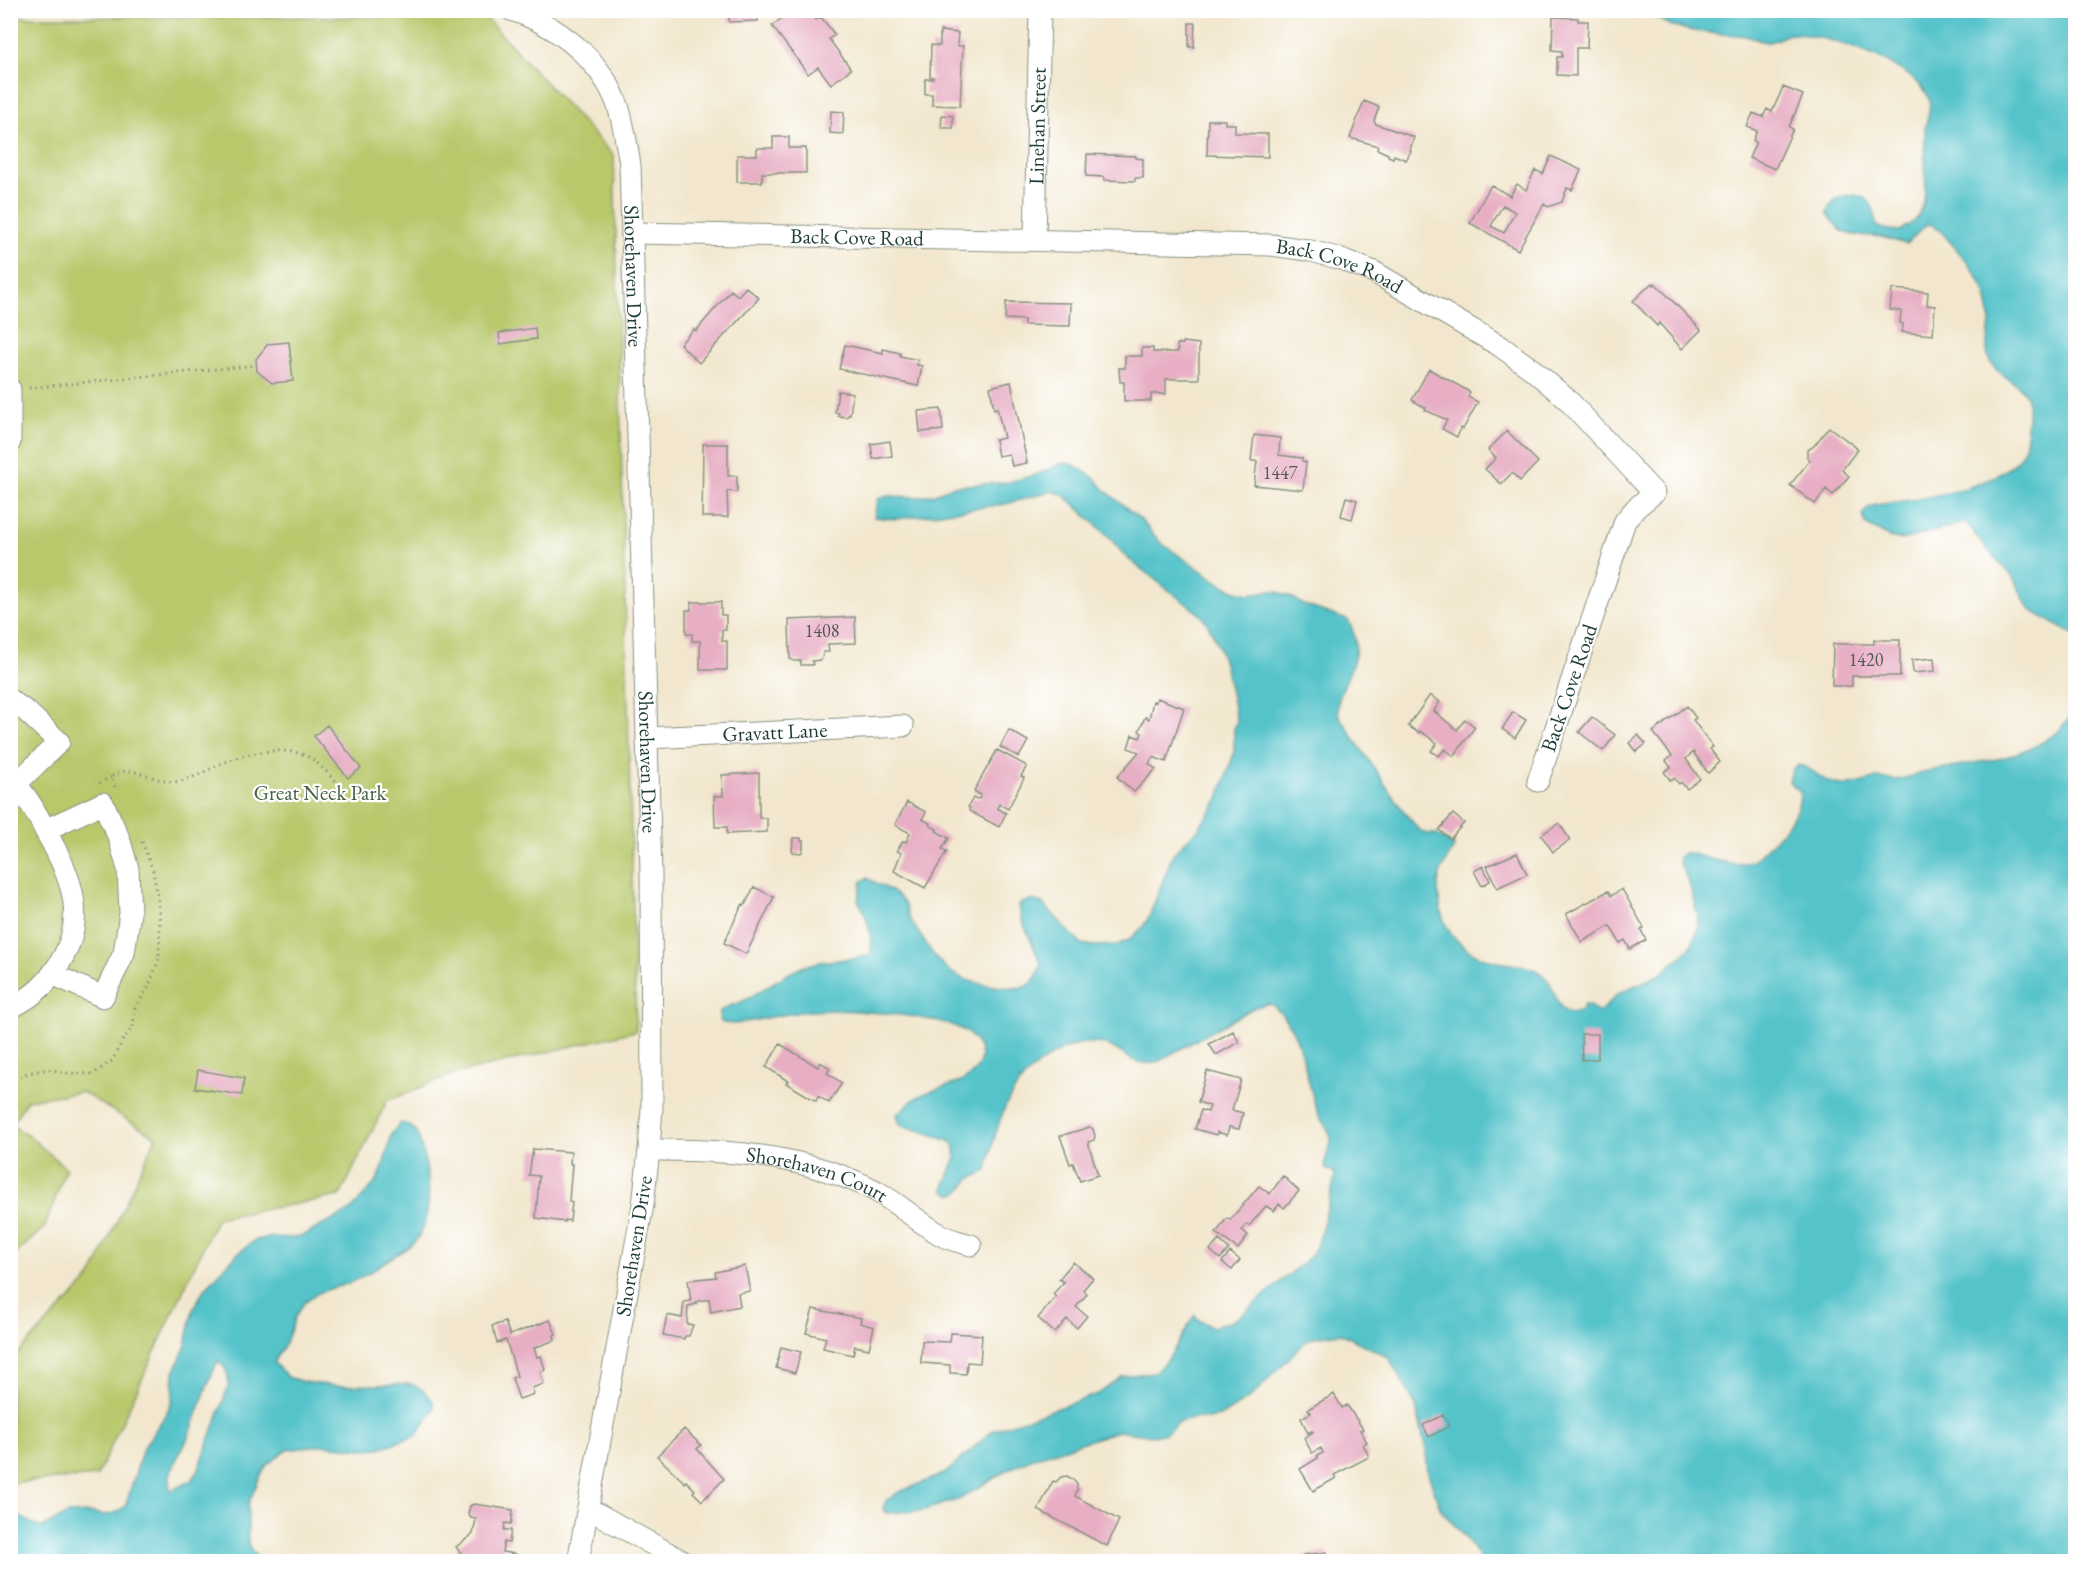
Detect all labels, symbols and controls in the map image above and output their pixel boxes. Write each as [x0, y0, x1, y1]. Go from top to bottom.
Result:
street label: Linehan Street [1022, 67, 1052, 185]
street label: Shorehaven Drive [618, 205, 649, 347]
street label: Back Cove Road [790, 222, 924, 251]
street label: Back Cove Road [1274, 232, 1409, 299]
house number: 1447 [1263, 461, 1298, 484]
house number: 1408 [805, 619, 839, 642]
street label: Back Cove Road [1534, 620, 1603, 755]
house number: 1420 [1849, 648, 1884, 671]
street label: Shorehaven Drive [633, 690, 664, 833]
street label: Gravatt Lane [722, 716, 828, 747]
park label: Great Neck Park [254, 779, 387, 806]
street label: Shorehaven Court [745, 1140, 894, 1208]
street label: Shorehaven Drive [609, 1174, 658, 1318]

